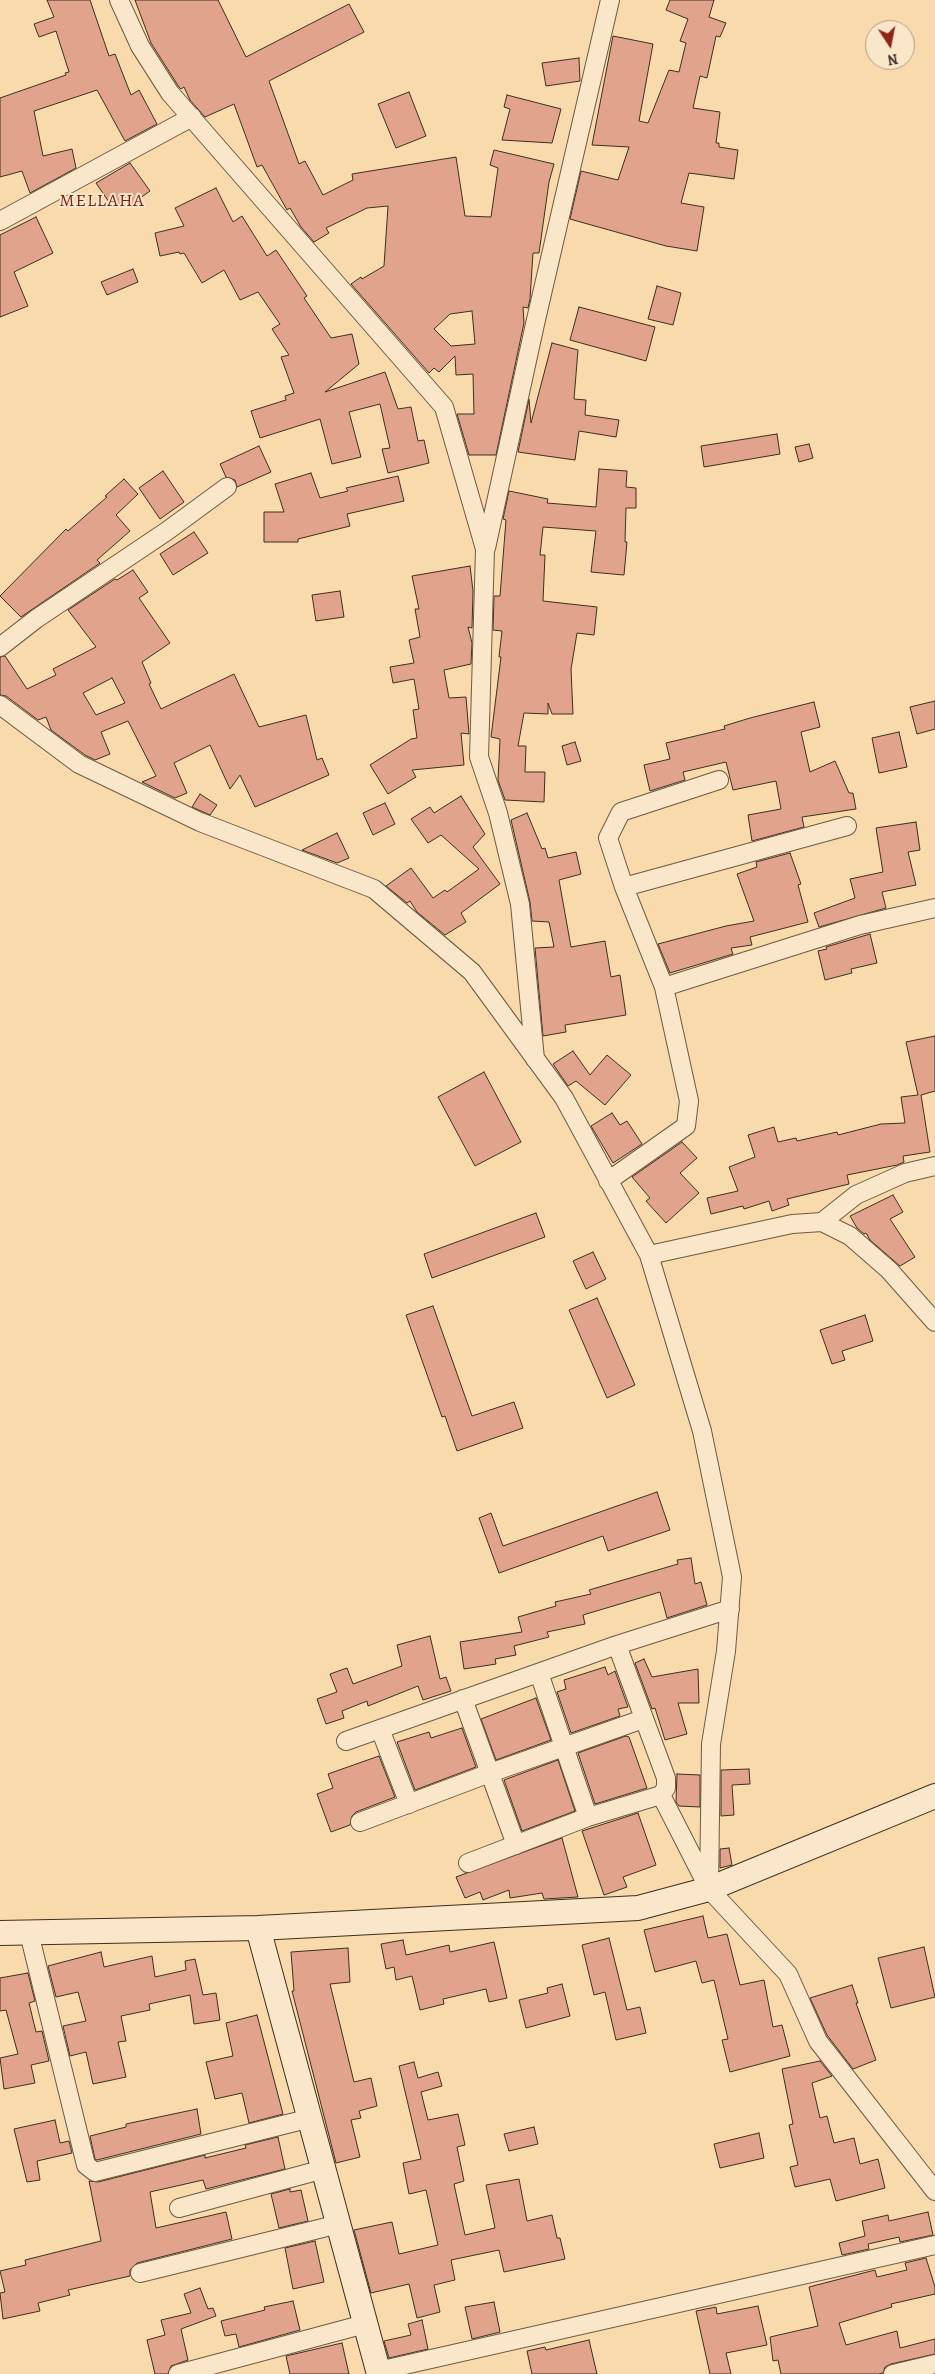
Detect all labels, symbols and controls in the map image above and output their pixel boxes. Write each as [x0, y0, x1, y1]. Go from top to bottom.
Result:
north arrow [865, 20, 915, 70]
text: N [886, 49, 900, 70]
district label: MELLAHA [58, 191, 146, 213]

